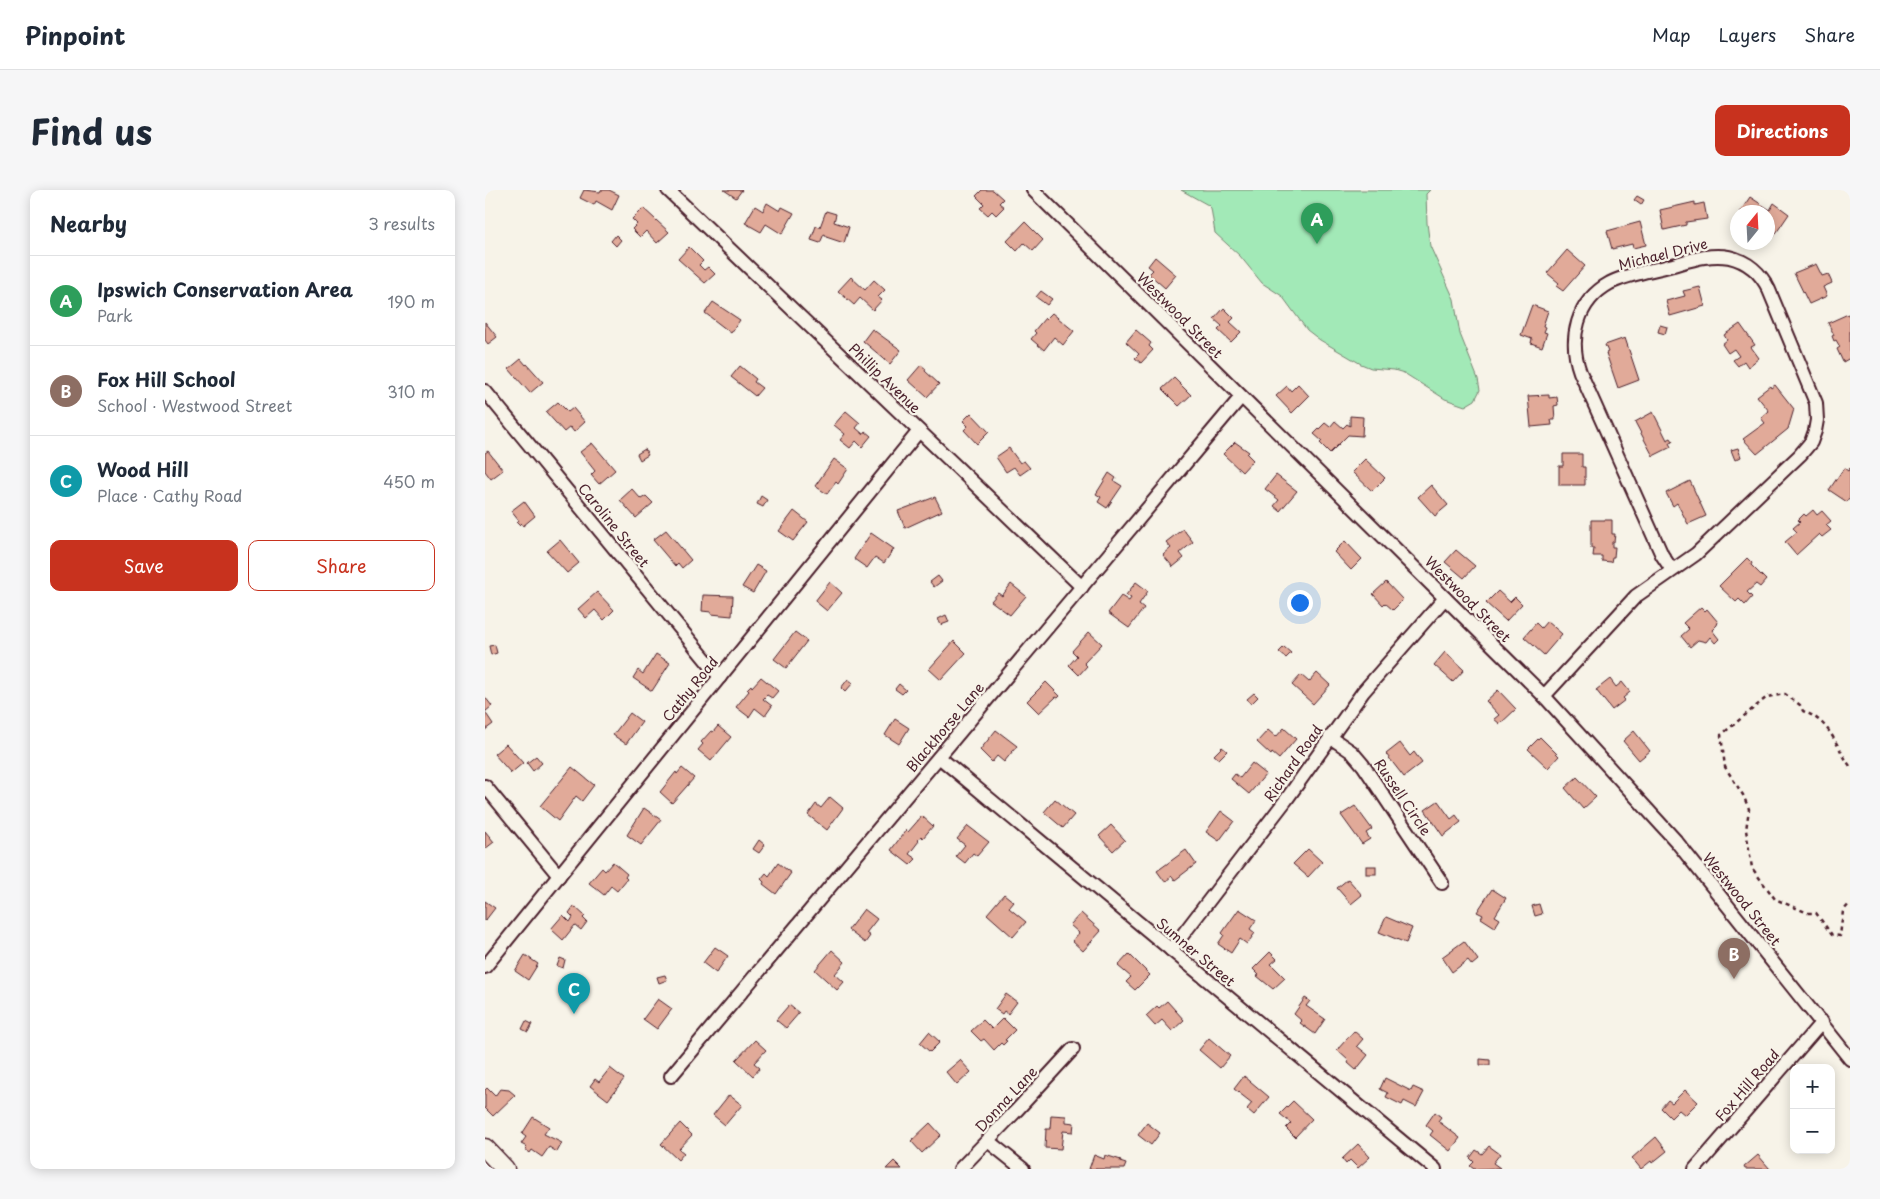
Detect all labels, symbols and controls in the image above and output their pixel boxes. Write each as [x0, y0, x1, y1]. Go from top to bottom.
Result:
text: Pinpoint [25, 17, 126, 53]
text: Map [1652, 21, 1691, 48]
text: Layers [1719, 21, 1776, 48]
text: Share [1804, 21, 1855, 48]
text: Find us [30, 104, 152, 157]
button: Directions [1715, 105, 1850, 156]
pin: A [1301, 203, 1333, 244]
north arrow [1730, 205, 1775, 250]
text: Nearby [50, 207, 127, 239]
text: 3 results [368, 211, 435, 235]
street label: Michael Drive [1616, 233, 1710, 275]
street label: Westwood Street [1132, 267, 1228, 363]
text: Ipswich Conservation Area [97, 275, 353, 303]
text: A [60, 289, 72, 313]
text: 190 m [387, 289, 435, 313]
text: Park [97, 303, 133, 327]
street label: Phillip Avenue [844, 338, 926, 418]
text: Fox Hill School [97, 365, 236, 393]
text: B [61, 379, 71, 403]
text: 310 m [387, 379, 435, 403]
text: School · Westwood Street [97, 393, 292, 417]
text: Wood Hill [97, 455, 188, 483]
text: C [60, 469, 72, 493]
text: 450 m [383, 469, 435, 493]
street label: Caroline Street [573, 478, 655, 572]
text: Place · Cathy Road [97, 483, 242, 507]
button: Save [50, 540, 238, 591]
button: Share [248, 540, 435, 591]
street label: Westwood Street [1420, 551, 1516, 647]
your location [1287, 590, 1313, 616]
street label: Cathy Road [657, 652, 723, 726]
street label: Blackhorse Lane [901, 677, 989, 776]
street label: Richard Road [1259, 720, 1327, 806]
street label: Russell Circle [1369, 754, 1437, 840]
street label: Westwood Street [1698, 848, 1786, 950]
street label: Sumner Street [1152, 913, 1240, 992]
pin: B [1718, 938, 1750, 979]
pin: C [558, 973, 590, 1014]
street label: Fox Hill Road [1710, 1045, 1784, 1125]
street label: Donna Lane [970, 1061, 1042, 1137]
map controls [1790, 1064, 1835, 1154]
button: + [1790, 1064, 1835, 1109]
button: − [1790, 1109, 1835, 1154]

